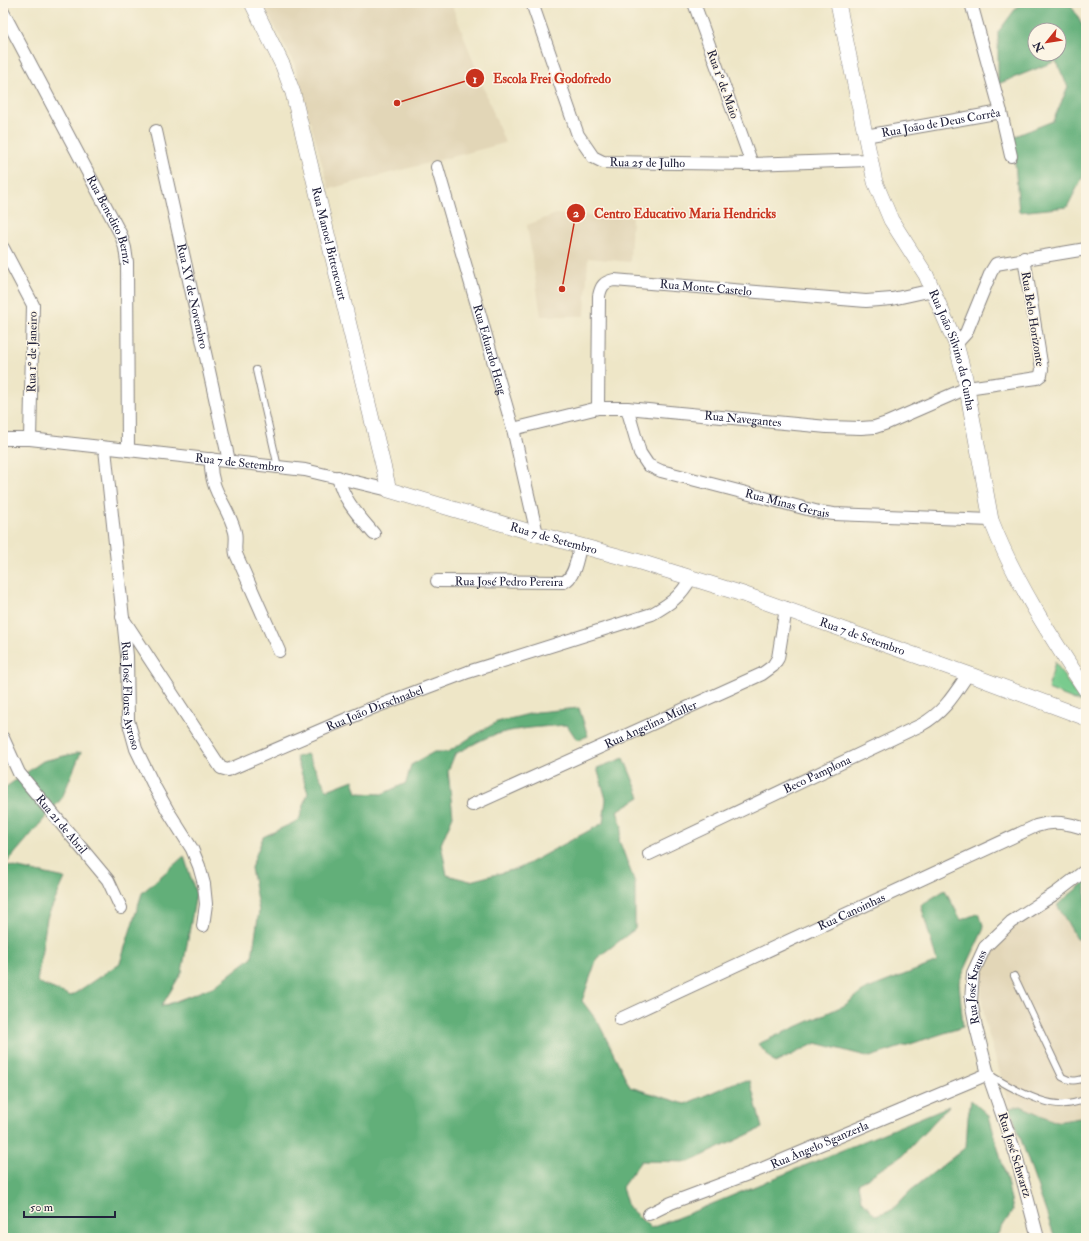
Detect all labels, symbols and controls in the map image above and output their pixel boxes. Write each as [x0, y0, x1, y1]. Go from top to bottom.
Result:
north arrow [1027, 22, 1067, 62]
text: N [1030, 38, 1047, 55]
street label: Rua 1º de Maio [703, 48, 742, 121]
callout: Escola Frei Godofredo [465, 66, 619, 91]
text: Escola Frei Godofredo [493, 71, 612, 87]
text: 1 [473, 72, 477, 87]
street label: Rua João de Deus Corrêa [880, 105, 1003, 141]
street label: Rua 25 de Julho [610, 155, 685, 171]
street label: Rua Benedito Bernz [83, 173, 134, 266]
street label: Rua Manoel Bittencourt [308, 185, 350, 302]
callout: Centro Educativo Maria Hendricks [566, 200, 784, 225]
text: 2 [573, 206, 579, 221]
text: Centro Educativo Maria Hendricks [594, 206, 777, 222]
street label: Rua XV de Novembro [173, 242, 211, 350]
street label: Rua Belo Horizonte [1018, 270, 1047, 368]
street label: Rua Monte Castelo [659, 277, 753, 299]
street label: Rua João Silvino da Cunha [925, 287, 978, 413]
street label: Rua Eduardo Heng [469, 303, 510, 398]
street label: Rua 1º de Janeiro [24, 311, 41, 393]
street label: Rua Navegantes [704, 408, 782, 431]
street label: Rua 7 de Setembro [194, 451, 285, 476]
street label: Rua Minas Gerais [743, 486, 830, 521]
street label: Rua 7 de Setembro [508, 519, 599, 558]
street label: Rua José Pedro Pereira [455, 574, 564, 590]
street label: Rua 7 de Setembro [817, 615, 907, 659]
street label: Rua José Flores Ayroso [117, 640, 143, 752]
street label: Rua João Dirschnabel [324, 683, 426, 735]
street label: Rua Angelina Müller [602, 697, 700, 752]
street label: Beco Pamplona [781, 752, 854, 797]
street label: Rua 21 de Abril [32, 792, 90, 857]
street label: Rua Canoinhas [815, 890, 888, 934]
street label: Rua José Krauss [964, 948, 991, 1026]
street label: Rua José Schwartz [994, 1111, 1035, 1200]
street label: Rua Ângelo Sganzerla [768, 1118, 872, 1173]
scale bar [24, 1193, 115, 1219]
text: 50 m [30, 1200, 54, 1215]

